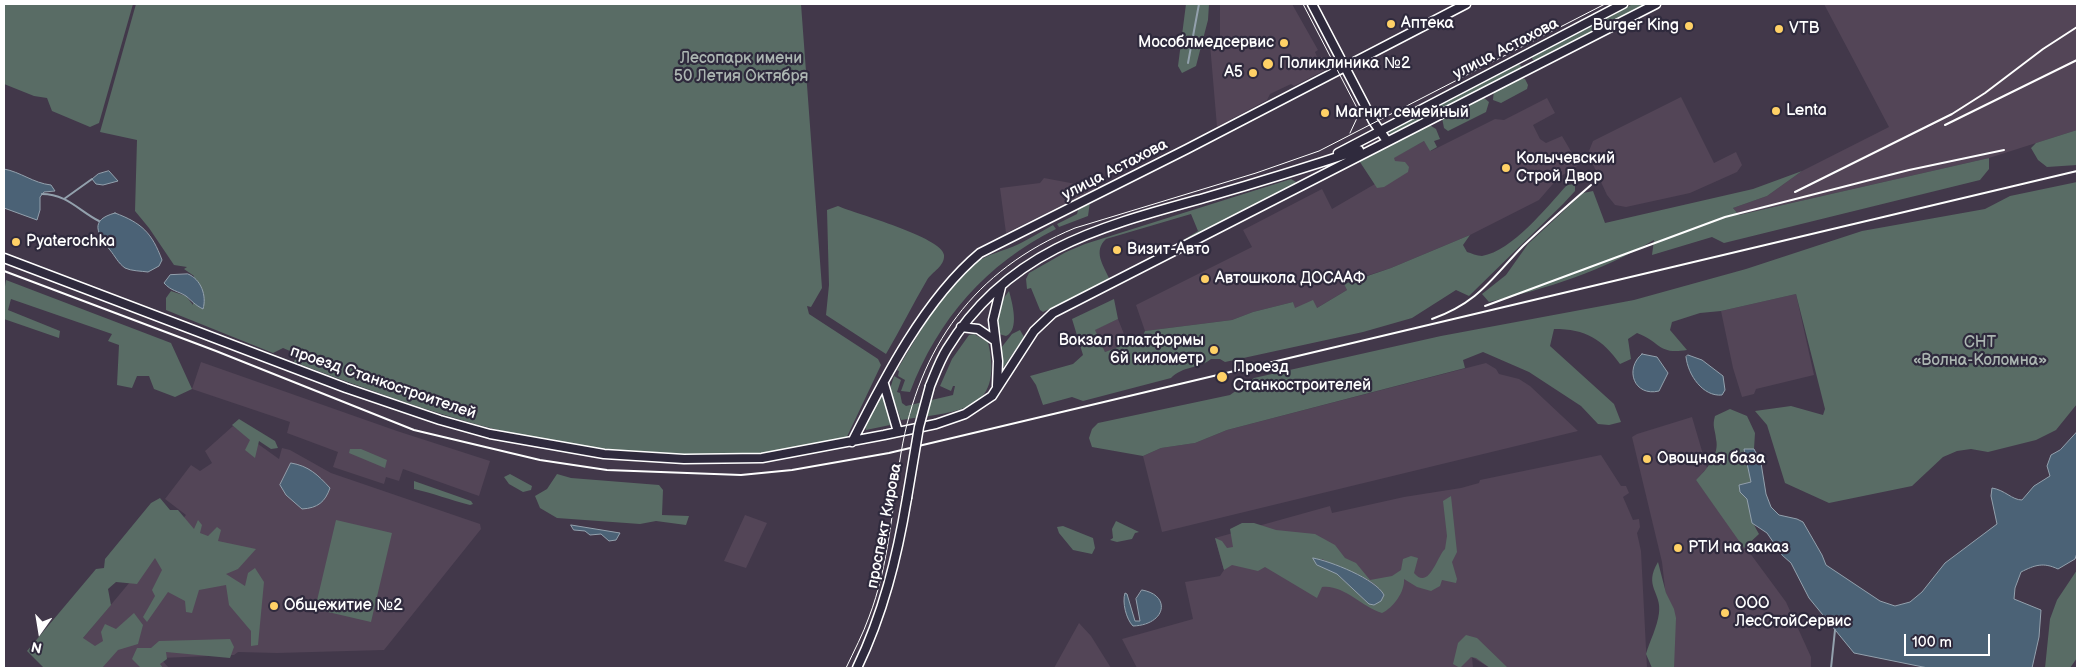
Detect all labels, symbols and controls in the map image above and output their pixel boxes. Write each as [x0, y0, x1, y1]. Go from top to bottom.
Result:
place label: Аптека [1401, 14, 1454, 34]
street label: улица Астахова [1450, 14, 1562, 84]
place label: Burger King [1593, 16, 1679, 36]
marker: Аптека [1385, 18, 1397, 30]
place label: VTB [1789, 19, 1819, 39]
marker: Burger King [1683, 20, 1695, 32]
marker: VTB [1773, 23, 1785, 35]
place label: Мособлмедсервис [1138, 33, 1274, 53]
marker: Мособлмедсервис [1278, 37, 1290, 49]
park label: Лесопарк имени 50 Летия Октября [674, 49, 808, 87]
place label: Поликлиника №2 [1279, 54, 1410, 74]
marker: Поликлиника №2 [1261, 57, 1275, 71]
place label: А5 [1224, 63, 1243, 83]
marker: А5 [1247, 67, 1259, 79]
place label: Lenta [1786, 101, 1827, 121]
place label: Магнит семейный [1335, 103, 1469, 123]
marker: Lenta [1770, 105, 1782, 117]
marker: Магнит семейный [1319, 107, 1331, 119]
street label: улица Астахова [1059, 135, 1171, 205]
place label: Колычевский Строй Двор [1516, 149, 1615, 187]
marker: Колычевский Строй Двор [1500, 162, 1512, 174]
place label: Pyaterochka [26, 232, 115, 252]
marker: Pyaterochka [10, 236, 22, 248]
place label: Визит-Авто [1127, 240, 1210, 260]
marker: Визит-Авто [1111, 244, 1123, 256]
place label: Автошкола ДОСААФ [1215, 269, 1365, 289]
marker: Автошкола ДОСААФ [1199, 273, 1211, 285]
place label: Вокзал платформы 6й километр [1059, 331, 1204, 369]
park label: СНТ «Волна-Коломна» [1913, 333, 2047, 371]
street label: проезд Станкостроителей [287, 342, 479, 424]
marker: Вокзал платформы 6й километр [1208, 344, 1220, 356]
place label: Проезд Станкостроителей [1233, 358, 1371, 396]
marker: Проезд Станкостроителей [1215, 370, 1229, 384]
place label: Овощная база [1657, 449, 1765, 469]
marker: Овощная база [1641, 453, 1653, 465]
street label: проспект Кирова [863, 462, 907, 590]
place label: РТИ на заказ [1688, 538, 1789, 558]
marker: РТИ на заказ [1672, 542, 1684, 554]
place label: ООО ЛесСтойСервис [1735, 594, 1851, 632]
place label: Общежитие №2 [284, 596, 403, 616]
marker: Общежитие №2 [268, 600, 280, 612]
north arrow [15, 607, 65, 657]
marker: ООО ЛесСтойСервис [1719, 607, 1731, 619]
scale bar [1906, 624, 1992, 656]
text: 100 m [1912, 633, 1952, 652]
text: N [29, 638, 44, 657]

